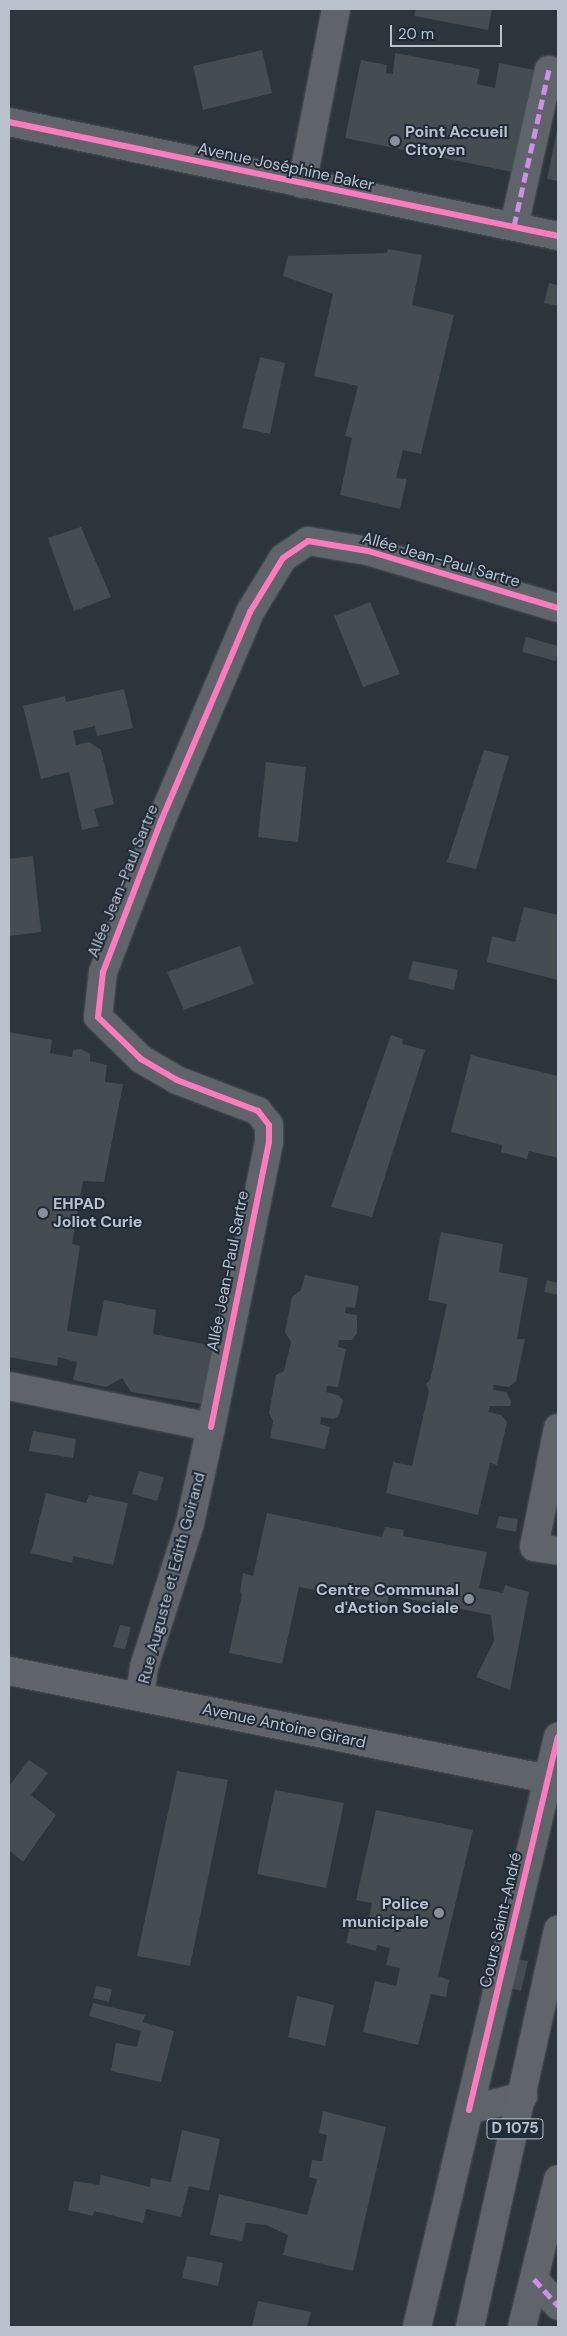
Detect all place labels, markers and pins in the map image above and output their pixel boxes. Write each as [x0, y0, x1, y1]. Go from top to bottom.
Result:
place label: Point Accueil Citoyen [405, 122, 508, 160]
marker: Point Accueil Citoyen [389, 135, 401, 147]
place label: EHPAD Joliot Curie [53, 1194, 142, 1232]
marker: EHPAD Joliot Curie [37, 1207, 49, 1219]
place label: Centre Communal d'Action Sociale [316, 1580, 459, 1618]
marker: Centre Communal d'Action Sociale [463, 1593, 475, 1605]
place label: Police municipale [342, 1894, 429, 1932]
marker: Police municipale [433, 1907, 445, 1919]

